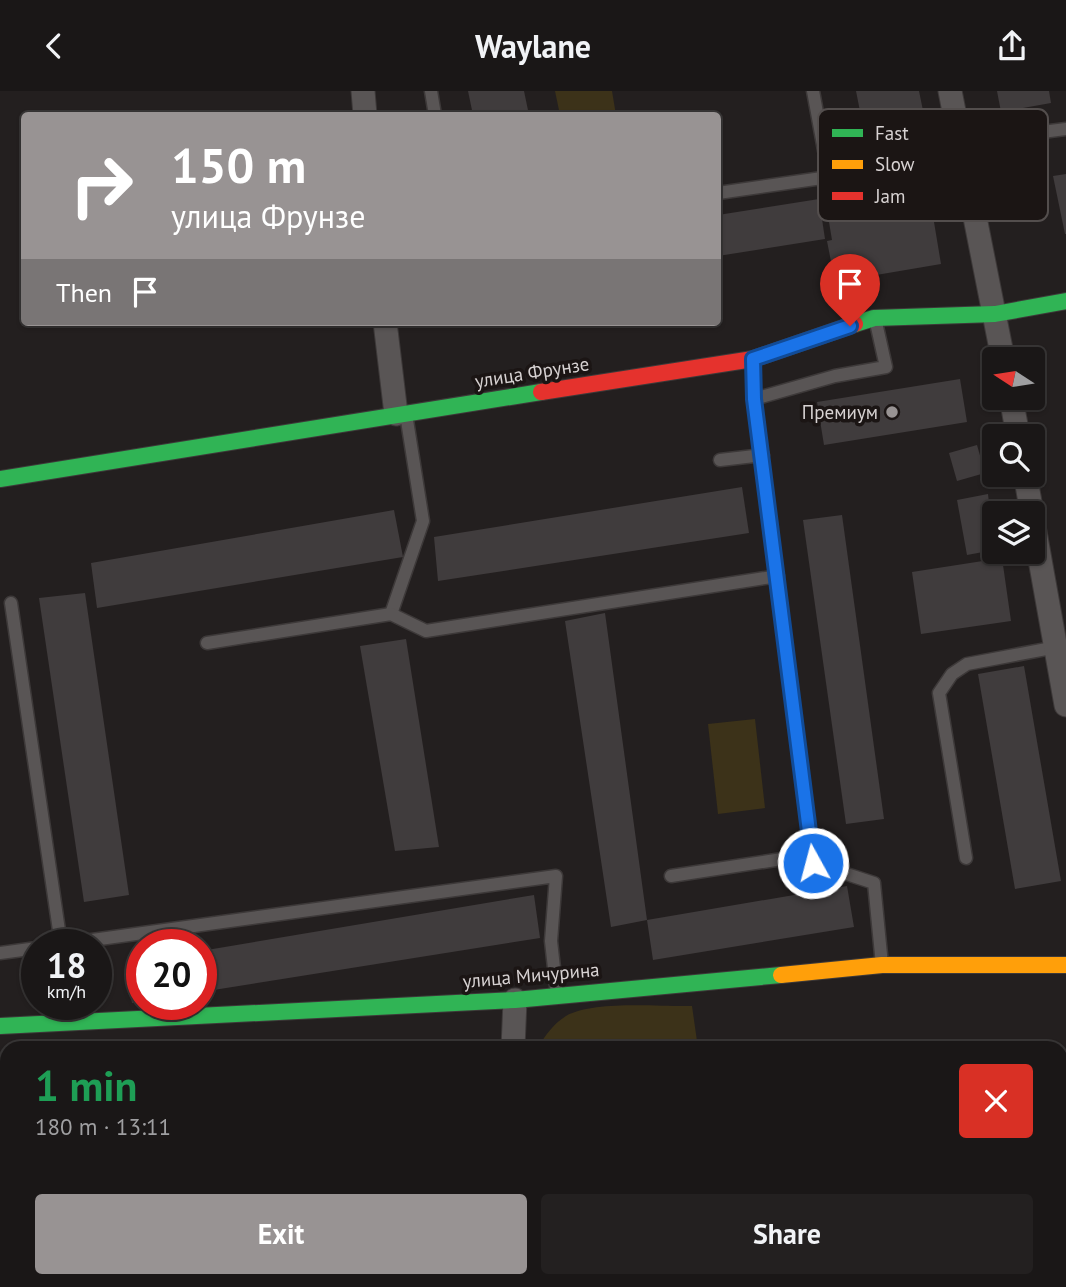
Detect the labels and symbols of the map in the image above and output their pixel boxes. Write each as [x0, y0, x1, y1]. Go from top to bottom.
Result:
legend [818, 109, 1048, 221]
text: Fast [875, 121, 909, 145]
text: Slow [875, 152, 915, 176]
text: Jam [874, 184, 905, 208]
pin [820, 254, 880, 326]
north arrow [982, 347, 1045, 409]
street label: улица Фрунзе [473, 351, 591, 393]
place label: Премиум [802, 400, 878, 424]
marker: Премиум [884, 404, 900, 420]
position arrow [776, 826, 850, 900]
speed limit sign: 20 [126, 929, 217, 1020]
street label: улица Мичурина [462, 957, 600, 993]

